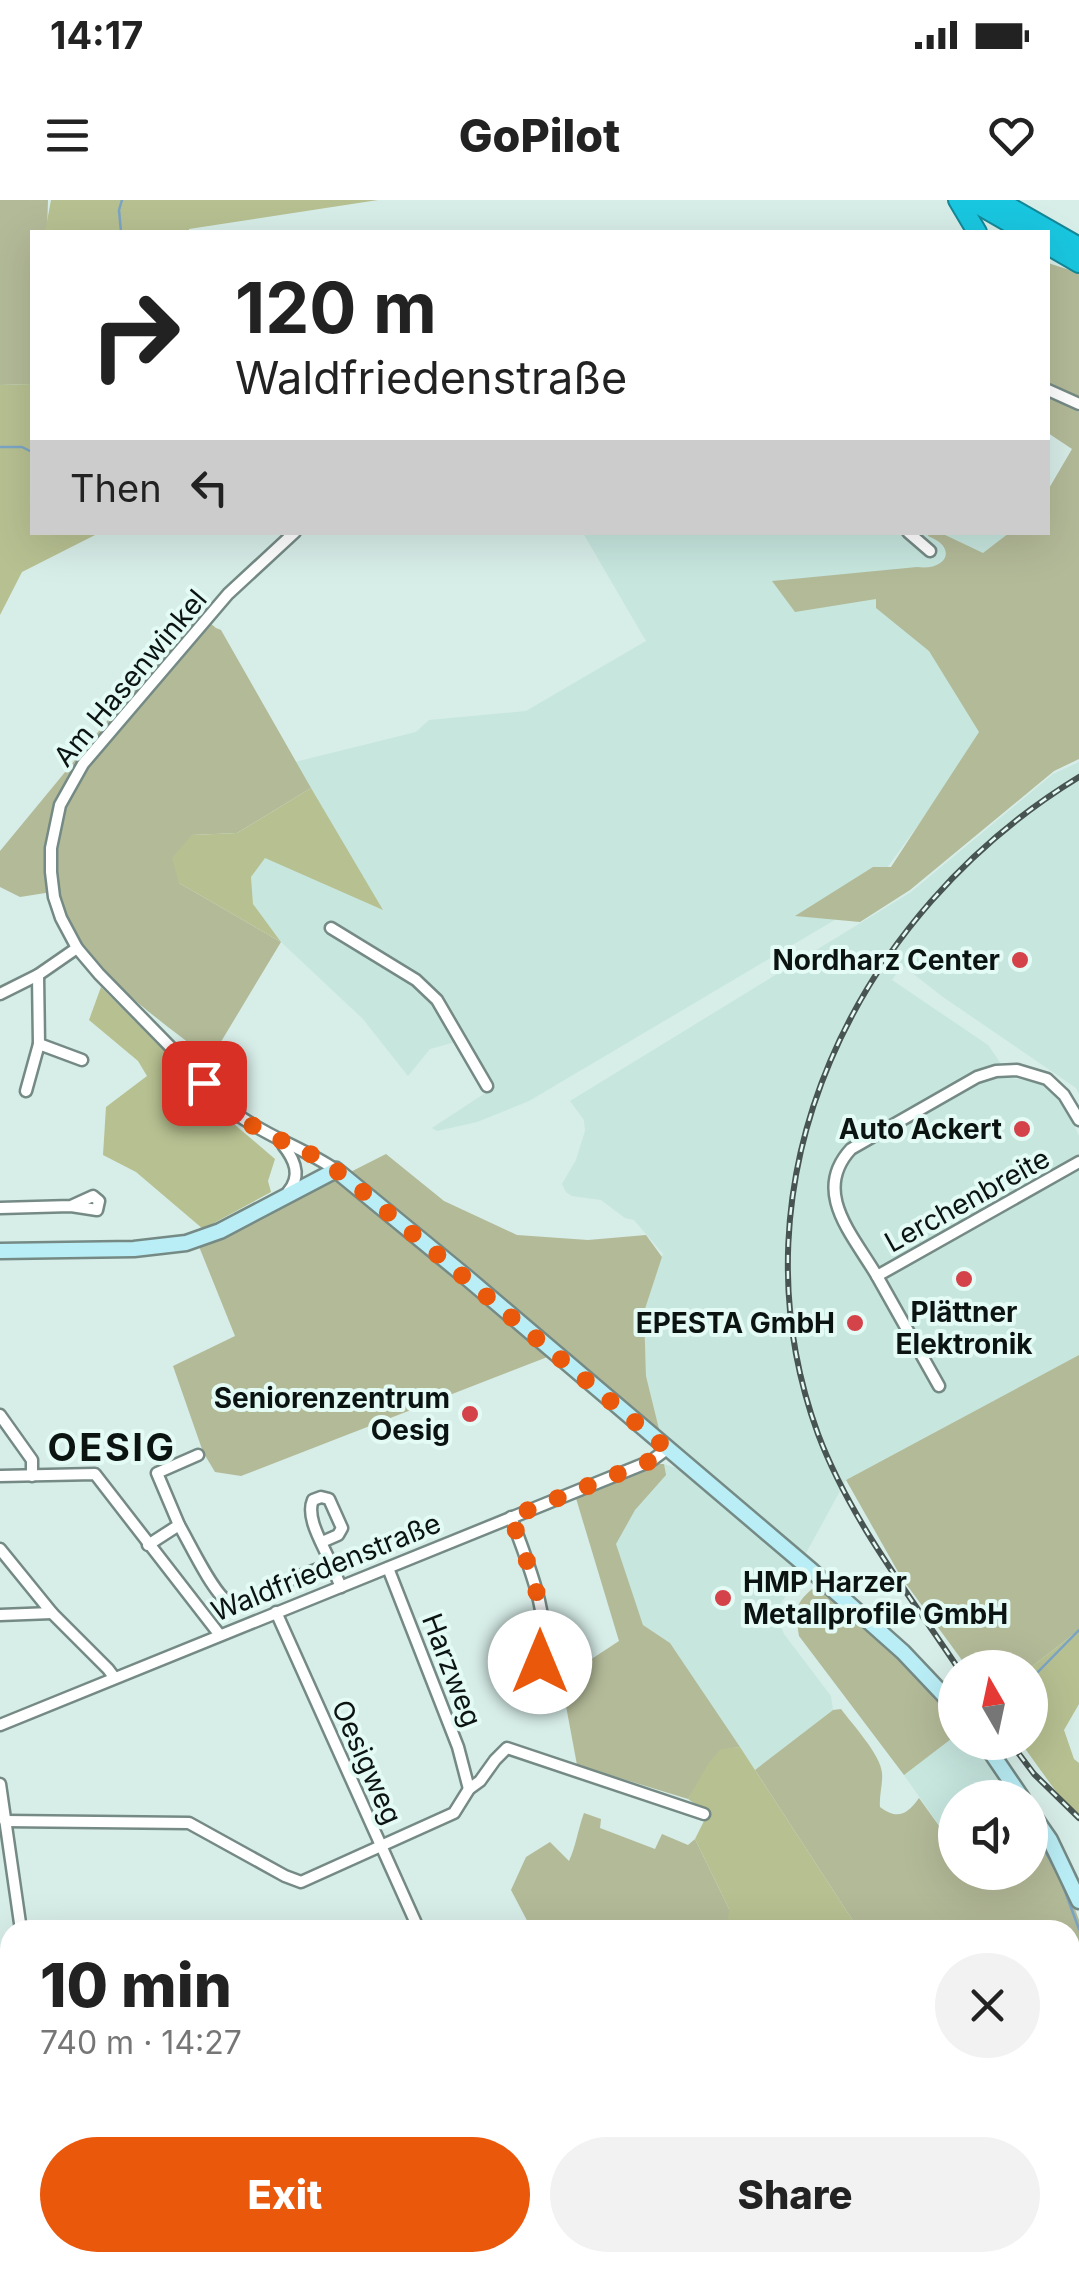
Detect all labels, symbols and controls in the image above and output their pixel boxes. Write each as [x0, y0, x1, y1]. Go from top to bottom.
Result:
text: 14:17 [50, 12, 143, 58]
icon: menu [40, 108, 95, 163]
text: GoPilot [459, 108, 620, 163]
icon: heart [984, 108, 1039, 163]
text: 120 m [235, 265, 437, 350]
icon: right [70, 270, 200, 400]
text: Waldfriedenstraße [235, 350, 627, 405]
icon: left [182, 460, 237, 515]
text: Then [70, 465, 162, 511]
street label: Am Hasenwinkel [46, 583, 214, 773]
place label: Nordharz Center [772, 943, 1000, 977]
marker: Nordharz Center [1009, 949, 1031, 971]
pin [162, 1041, 247, 1126]
icon: arrive [177, 1056, 232, 1111]
place label: Auto Ackert [839, 1112, 1002, 1146]
marker: Auto Ackert [1011, 1118, 1033, 1140]
street label: Lerchenbreite [879, 1141, 1055, 1259]
marker: Plättner Elektronik [953, 1268, 975, 1290]
place label: Plättner Elektronik [896, 1295, 1033, 1361]
place label: EPESTA GmbH [636, 1306, 835, 1340]
marker: EPESTA GmbH [844, 1312, 866, 1334]
place label: Seniorenzentrum Oesig [214, 1381, 450, 1447]
marker: Seniorenzentrum Oesig [459, 1403, 481, 1425]
district label: OESIG [48, 1424, 176, 1470]
street label: Waldfriedenstraße [206, 1506, 446, 1628]
place label: HMP Harzer Metallprofile GmbH [743, 1565, 1008, 1631]
marker: HMP Harzer Metallprofile GmbH [712, 1587, 734, 1609]
street label: Harzweg [415, 1609, 489, 1731]
position arrow [488, 1610, 592, 1714]
north arrow [938, 1650, 1048, 1760]
map controls [938, 1650, 1048, 1890]
street label: Oesigweg [325, 1695, 409, 1829]
button: sound [938, 1780, 1048, 1890]
text: 10 min [40, 1949, 232, 2021]
button: close [935, 1953, 1040, 2058]
text: 740 m · 14:27 [40, 2023, 242, 2062]
button: Exit [40, 2137, 530, 2252]
button: Share [550, 2137, 1040, 2252]

